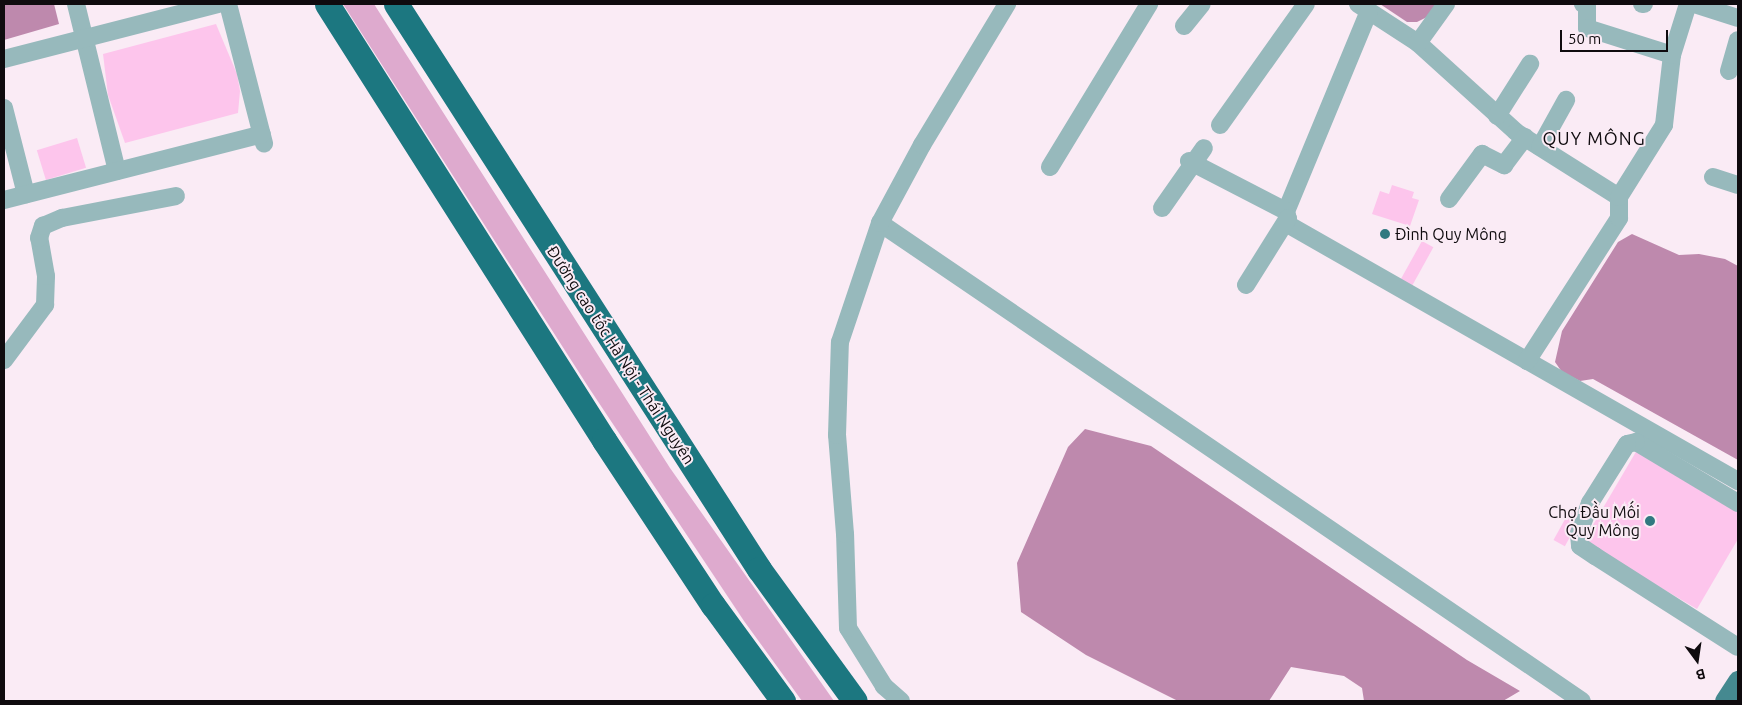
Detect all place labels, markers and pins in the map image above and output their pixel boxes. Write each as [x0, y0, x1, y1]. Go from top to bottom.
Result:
place label: Đình Quy Mông [1395, 224, 1507, 244]
marker: Đình Quy Mông [1379, 228, 1391, 240]
place label: Chợ Đầu Mối Quy Mông [1548, 502, 1640, 540]
marker: Chợ Đầu Mối Quy Mông [1644, 515, 1656, 527]

